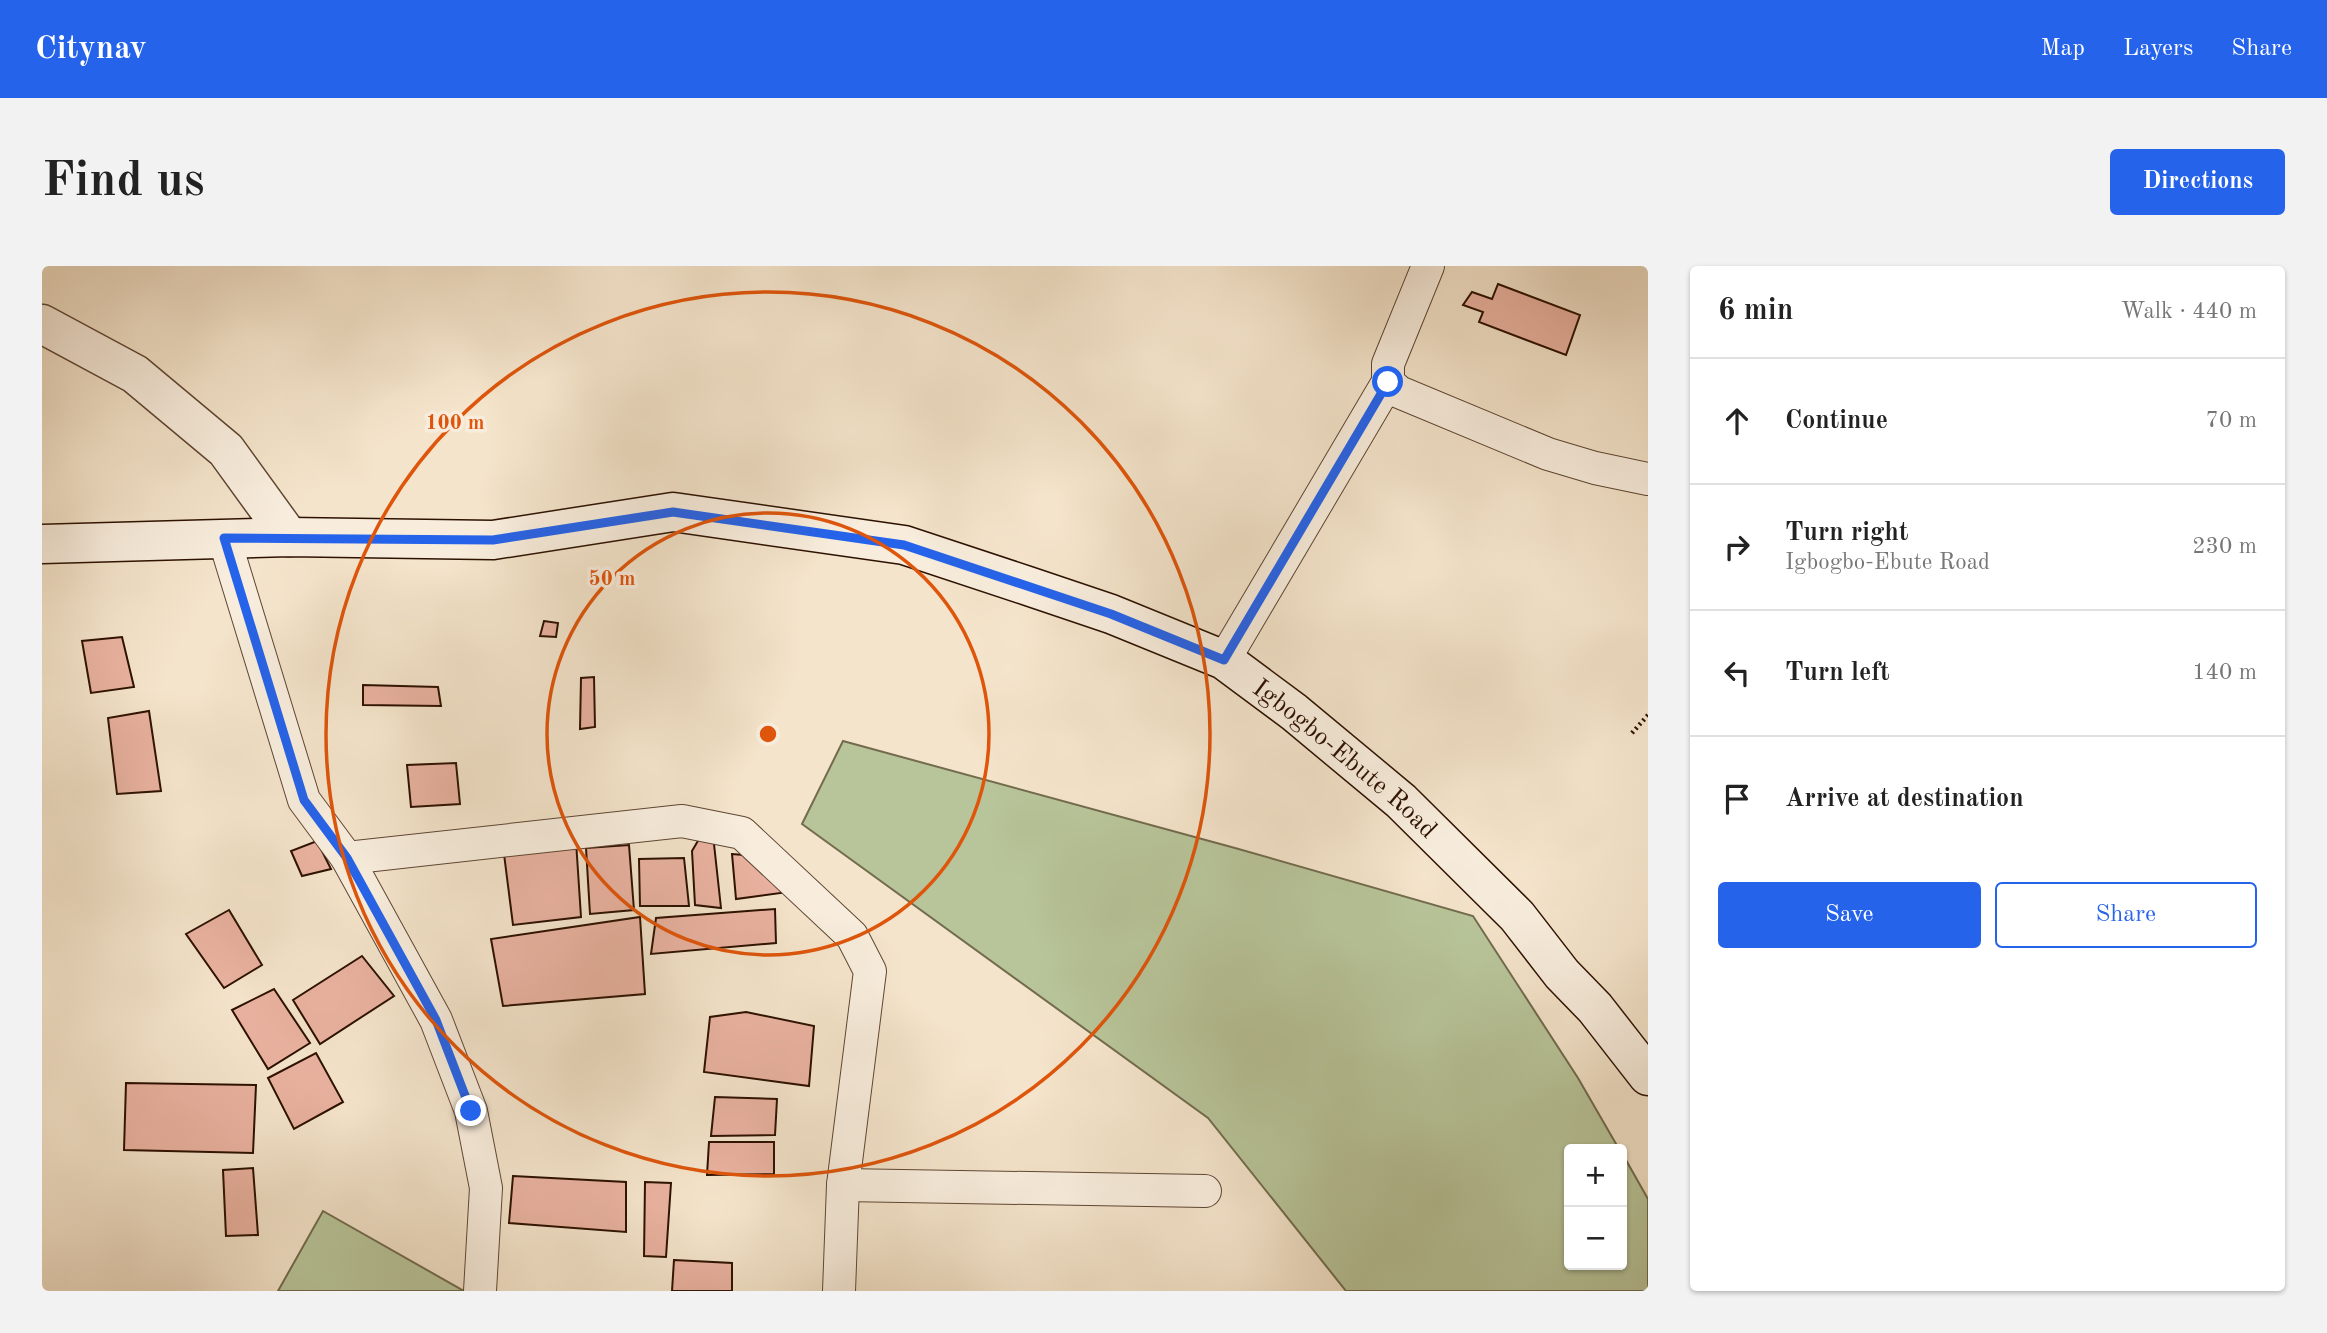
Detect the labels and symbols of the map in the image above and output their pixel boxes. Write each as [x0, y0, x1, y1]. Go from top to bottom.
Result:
route start [1372, 366, 1403, 397]
text: 100 m [425, 413, 485, 434]
text: 50 m [588, 569, 636, 590]
street label: Igbogbo-Ebute Road [1247, 675, 1441, 844]
centre of rings [756, 722, 780, 746]
route end [455, 1095, 486, 1126]

